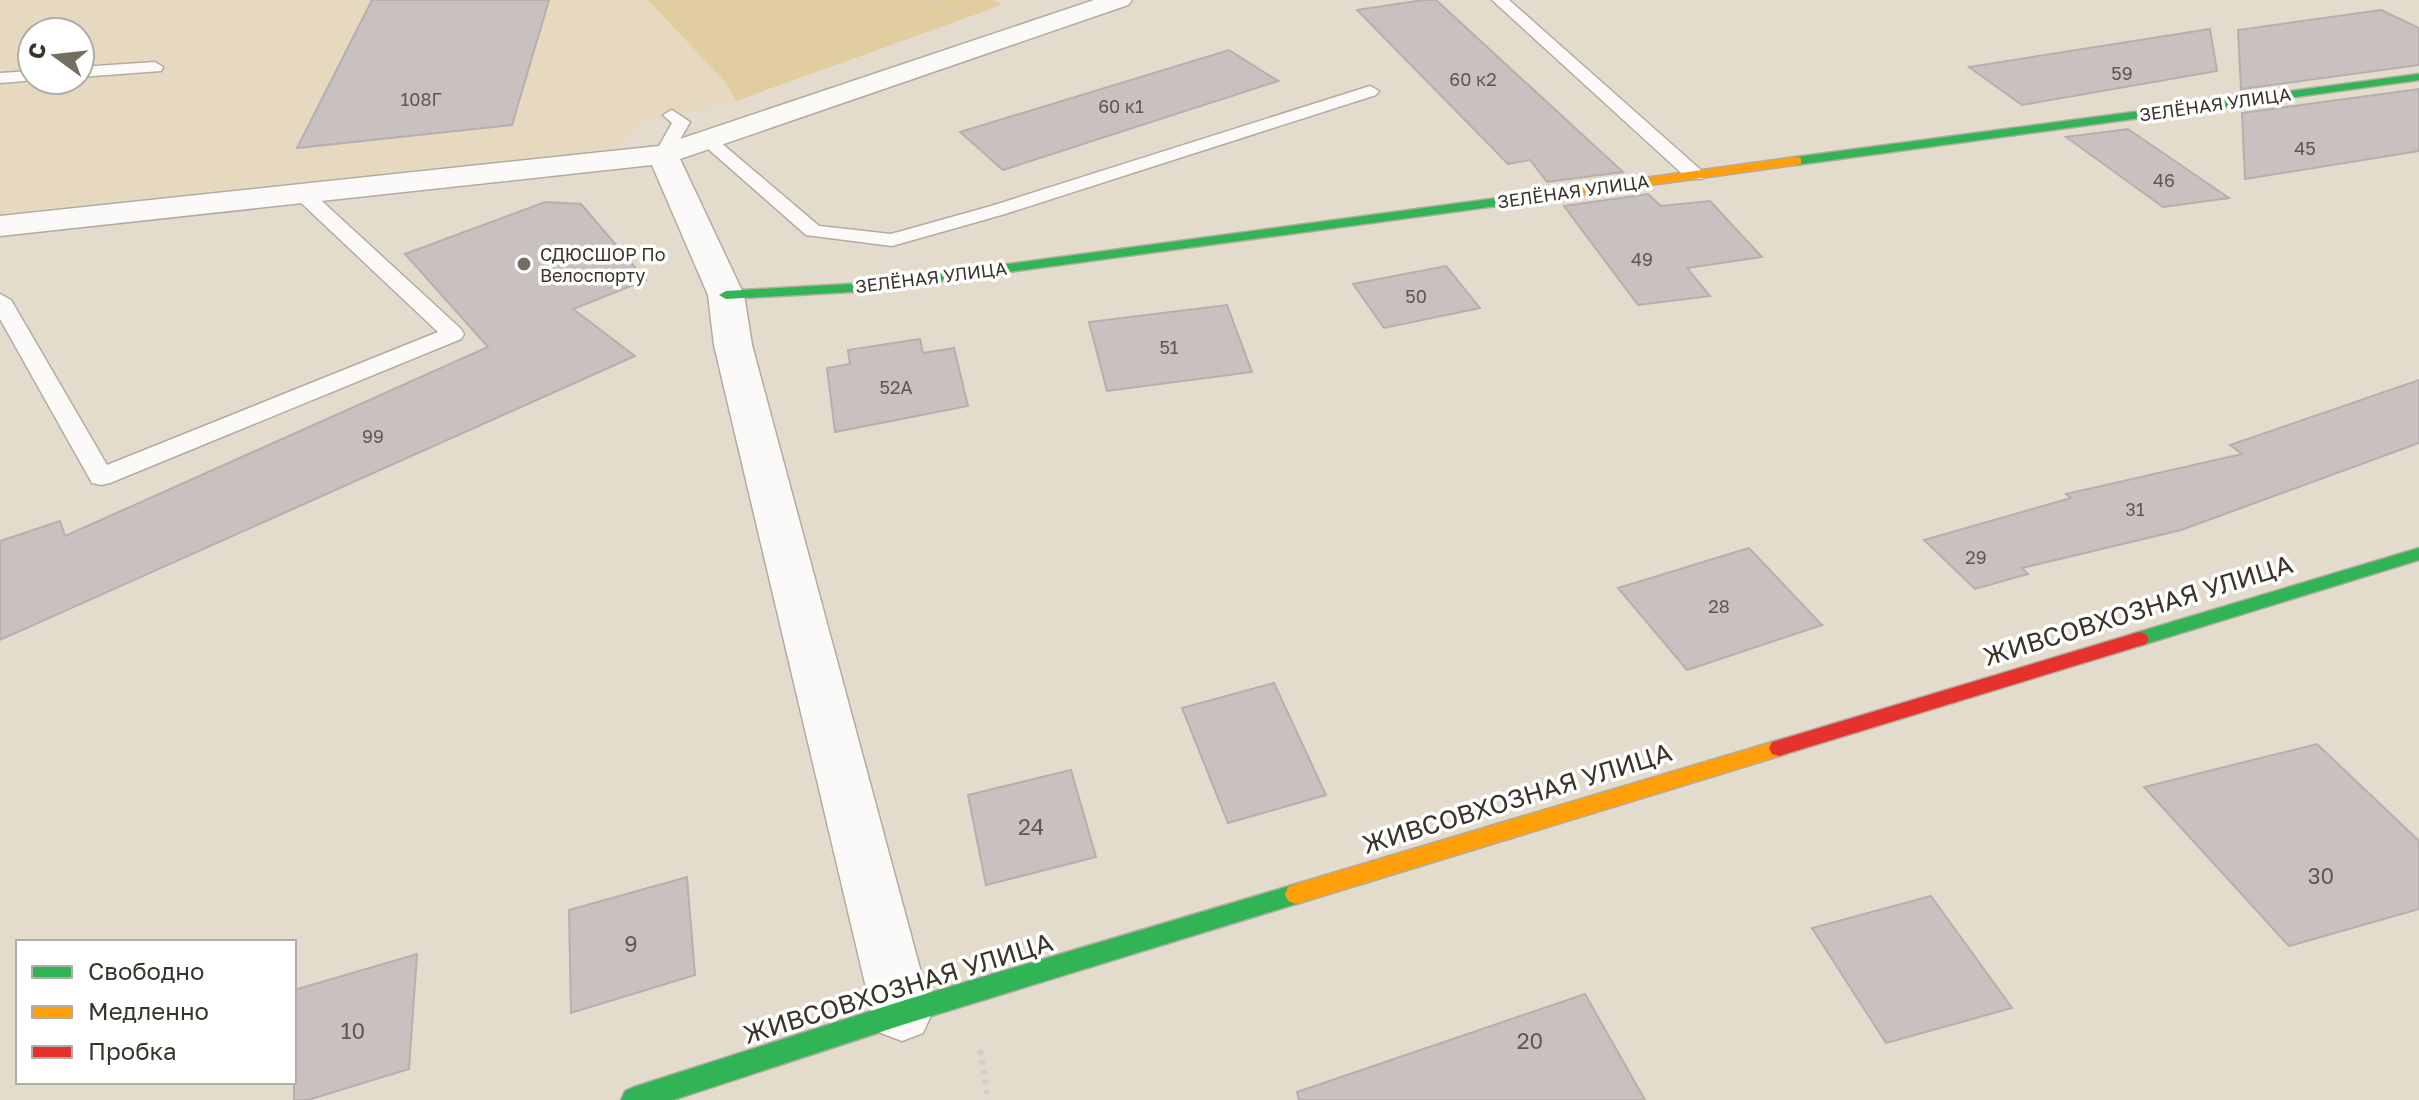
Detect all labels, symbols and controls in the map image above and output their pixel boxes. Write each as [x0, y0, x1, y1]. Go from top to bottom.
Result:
north arrow [16, 16, 96, 96]
text: С [21, 40, 51, 62]
house number: 59 [2111, 62, 2133, 84]
house number: 60 к2 [1449, 68, 1497, 90]
street label: ЗЕЛЁНАЯ УЛИЦА [2138, 82, 2292, 126]
house number: 108Г [401, 88, 441, 110]
house number: 60 к1 [1098, 95, 1144, 117]
house number: 45 [2294, 137, 2316, 159]
street label: ЗЕЛЁНАЯ УЛИЦА [1496, 169, 1650, 213]
house number: 46 [2153, 169, 2175, 191]
place label: СДЮСШОР По Велоспорту [540, 243, 666, 286]
house number: 49 [1631, 248, 1653, 270]
marker: СДЮСШОР По Велоспорту [515, 255, 533, 273]
street label: ЗЕЛЁНАЯ УЛИЦА [854, 257, 1008, 297]
house number: 50 [1405, 285, 1427, 307]
house number: 51 [1159, 336, 1179, 358]
house number: 52А [880, 376, 912, 398]
house number: 99 [362, 425, 384, 447]
house number: 31 [2125, 498, 2145, 520]
house number: 29 [1965, 546, 1987, 568]
street label: ЖИВСОВХОЗНАЯ УЛИЦА [1979, 548, 2297, 672]
house number: 28 [1708, 595, 1730, 617]
street label: ЖИВСОВХОЗНАЯ УЛИЦА [1358, 736, 1676, 860]
house number: 24 [1018, 813, 1044, 840]
house number: 30 [2308, 862, 2334, 889]
street label: ЖИВСОВХОЗНАЯ УЛИЦА [739, 926, 1057, 1050]
house number: 9 [624, 930, 638, 957]
legend [16, 940, 296, 1084]
text: Свободно [88, 956, 204, 985]
text: Медленно [88, 996, 209, 1025]
house number: 10 [341, 1017, 365, 1044]
house number: 20 [1517, 1027, 1543, 1054]
text: Пробка [88, 1036, 177, 1065]

